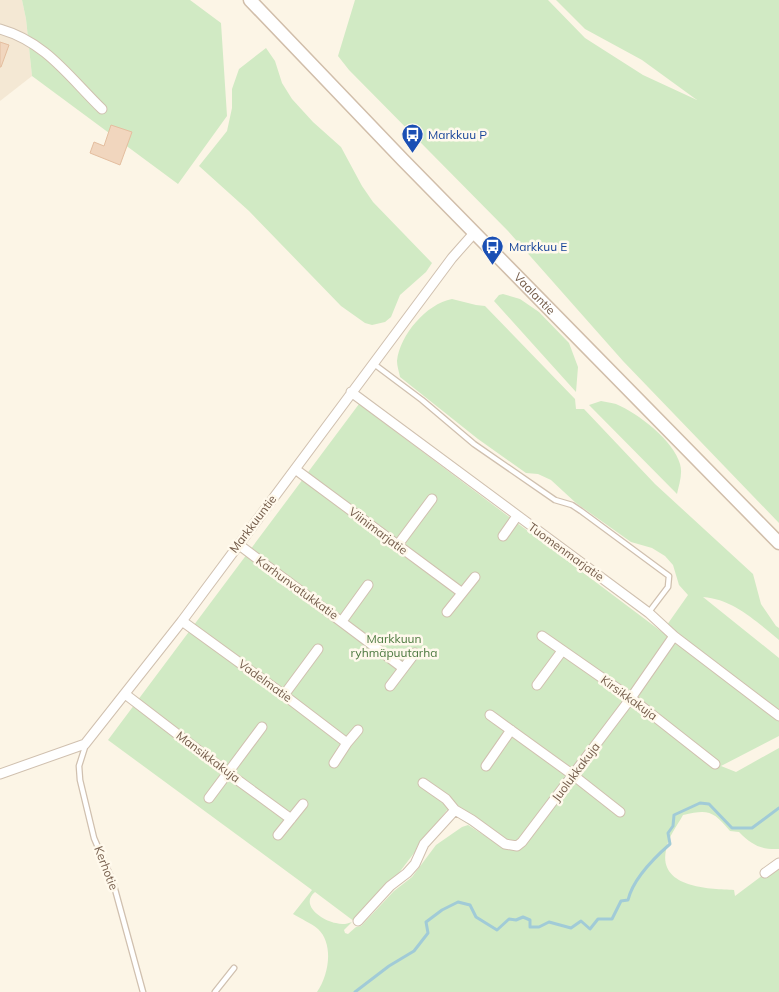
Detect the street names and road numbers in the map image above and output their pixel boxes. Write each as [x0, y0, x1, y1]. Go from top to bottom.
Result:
street label: Vaalantie [511, 269, 559, 318]
street label: Markkuuntie [226, 492, 279, 556]
street label: Viinimarjatie [346, 504, 411, 558]
street label: Tuomenmarjatie [525, 519, 607, 584]
street label: Karhunvatukkatie [253, 553, 341, 622]
street label: Vadelmatie [235, 656, 295, 705]
street label: Kirsikkakuja [598, 672, 660, 723]
street label: Mansikkakuja [173, 728, 243, 785]
street label: Juolukkakuja [548, 739, 603, 804]
street label: Kerhotie [91, 844, 122, 892]

